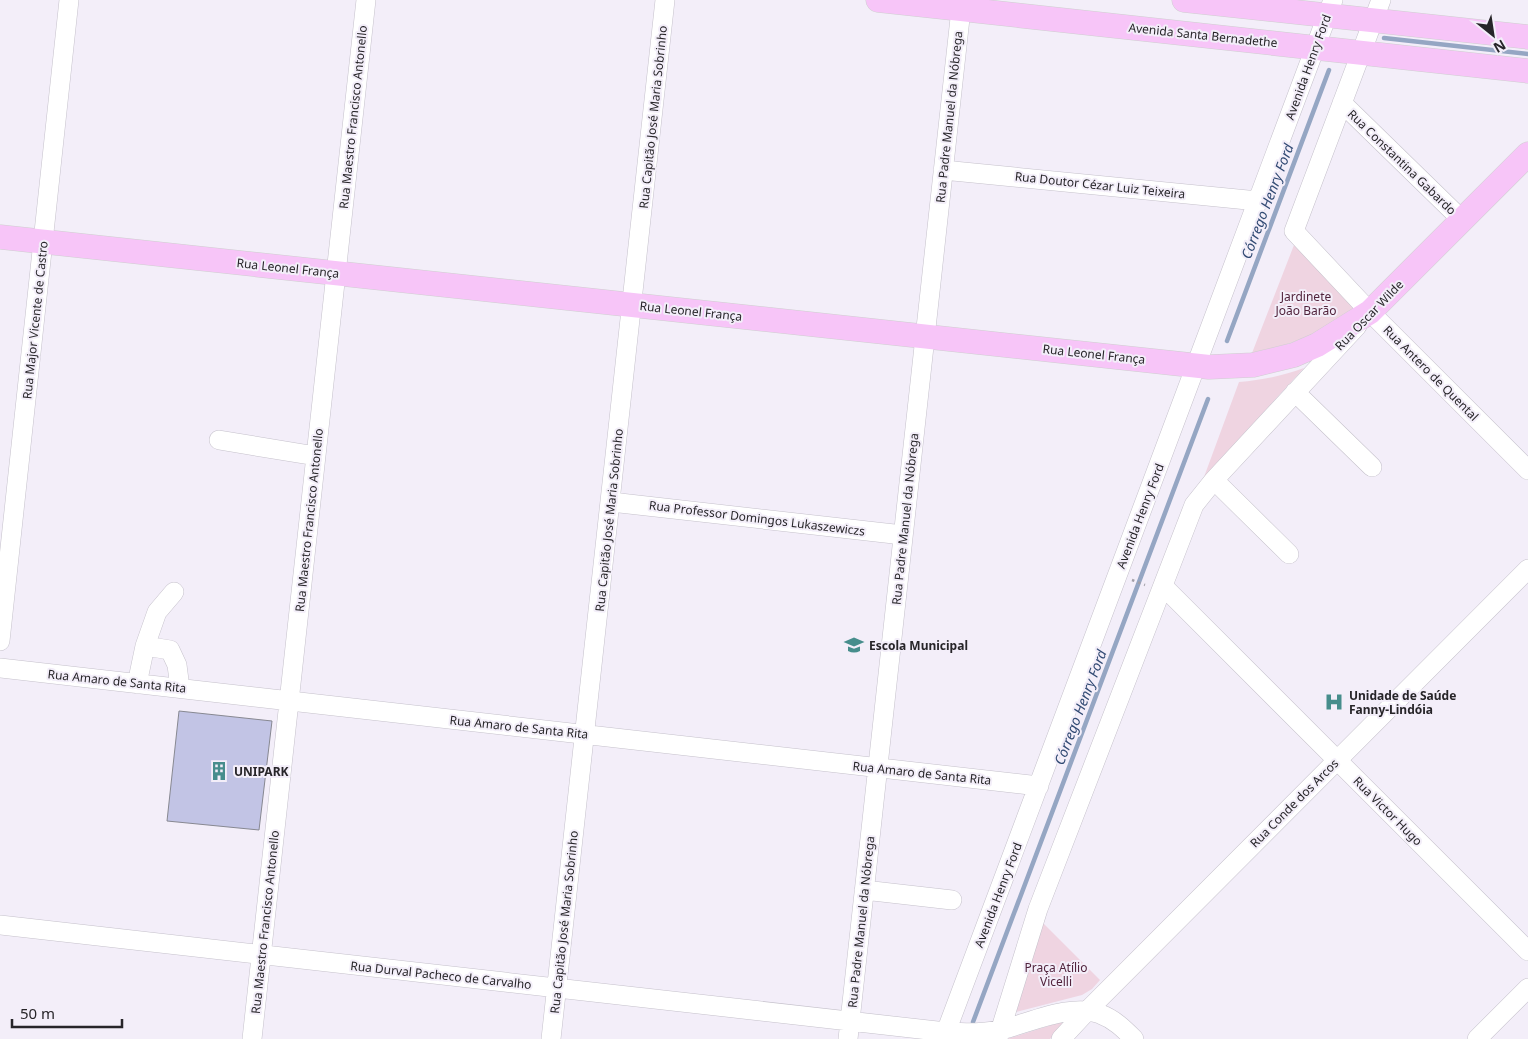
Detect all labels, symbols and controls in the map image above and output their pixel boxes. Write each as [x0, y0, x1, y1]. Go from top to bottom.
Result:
north arrow [1468, 10, 1518, 60]
street label: Avenida Henry Ford [1281, 12, 1335, 122]
street label: Avenida Santa Bernadethe [1128, 19, 1278, 51]
street label: Rua Maestro Francisco Antonello [335, 24, 371, 210]
street label: Rua Capitão José Maria Sobrinho [635, 25, 671, 209]
street label: Rua Padre Manuel da Nóbrega [932, 30, 966, 204]
text: N [1490, 36, 1509, 58]
street label: Rua Constantina Gabardo [1344, 106, 1460, 218]
water label: Córrego Henry Ford [1236, 140, 1298, 261]
street label: Rua Doutor Cézar Luiz Teixeira [1014, 168, 1186, 202]
street label: Rua Major Vicente de Castro [18, 240, 52, 400]
street label: Rua Leonel França [236, 254, 340, 282]
street label: Rua Oscar Wilde [1331, 276, 1407, 354]
park label: Jardinete João Barão [1275, 288, 1336, 319]
street label: Rua Leonel França [639, 297, 743, 325]
street label: Rua Antero de Quental [1380, 322, 1482, 424]
street label: Rua Leonel França [1042, 340, 1146, 368]
street label: Rua Maestro Francisco Antonello [291, 427, 327, 613]
street label: Rua Capitão José Maria Sobrinho [591, 428, 627, 612]
street label: Rua Padre Manuel da Nóbrega [888, 432, 922, 606]
street label: Avenida Henry Ford [1112, 461, 1168, 571]
street label: Rua Professor Domingos Lukaszewiczs [648, 496, 866, 540]
school or university icon: Escola Municipal [843, 634, 865, 656]
place label: Escola Municipal [869, 637, 968, 654]
water label: Córrego Henry Ford [1049, 646, 1111, 767]
street label: Rua Amaro de Santa Rita [47, 665, 187, 697]
place label: Unidade de Saúde Fanny-Lindóia [1349, 687, 1456, 718]
hospital icon: Unidade de Saúde Fanny-Lindóia [1323, 691, 1345, 713]
street label: Rua Amaro de Santa Rita [449, 711, 589, 743]
street label: Rua Conde dos Arcos [1246, 755, 1342, 851]
street label: Rua Amaro de Santa Rita [852, 757, 992, 789]
building icon: UNIPARK [208, 760, 230, 782]
place label: UNIPARK [234, 763, 289, 780]
street label: Rua Victor Hugo [1350, 773, 1426, 849]
street label: Rua Maestro Francisco Antonello [247, 829, 283, 1015]
street label: Rua Capitão José Maria Sobrinho [546, 830, 582, 1014]
street label: Rua Padre Manuel da Nóbrega [844, 835, 878, 1009]
street label: Avenida Henry Ford [970, 840, 1026, 950]
street label: Rua Durval Pacheco de Carvalho [350, 957, 532, 993]
park label: Praça Atílio Vicelli [1025, 959, 1087, 990]
scale bar [12, 996, 122, 1028]
text: 50 m [20, 1003, 55, 1023]

